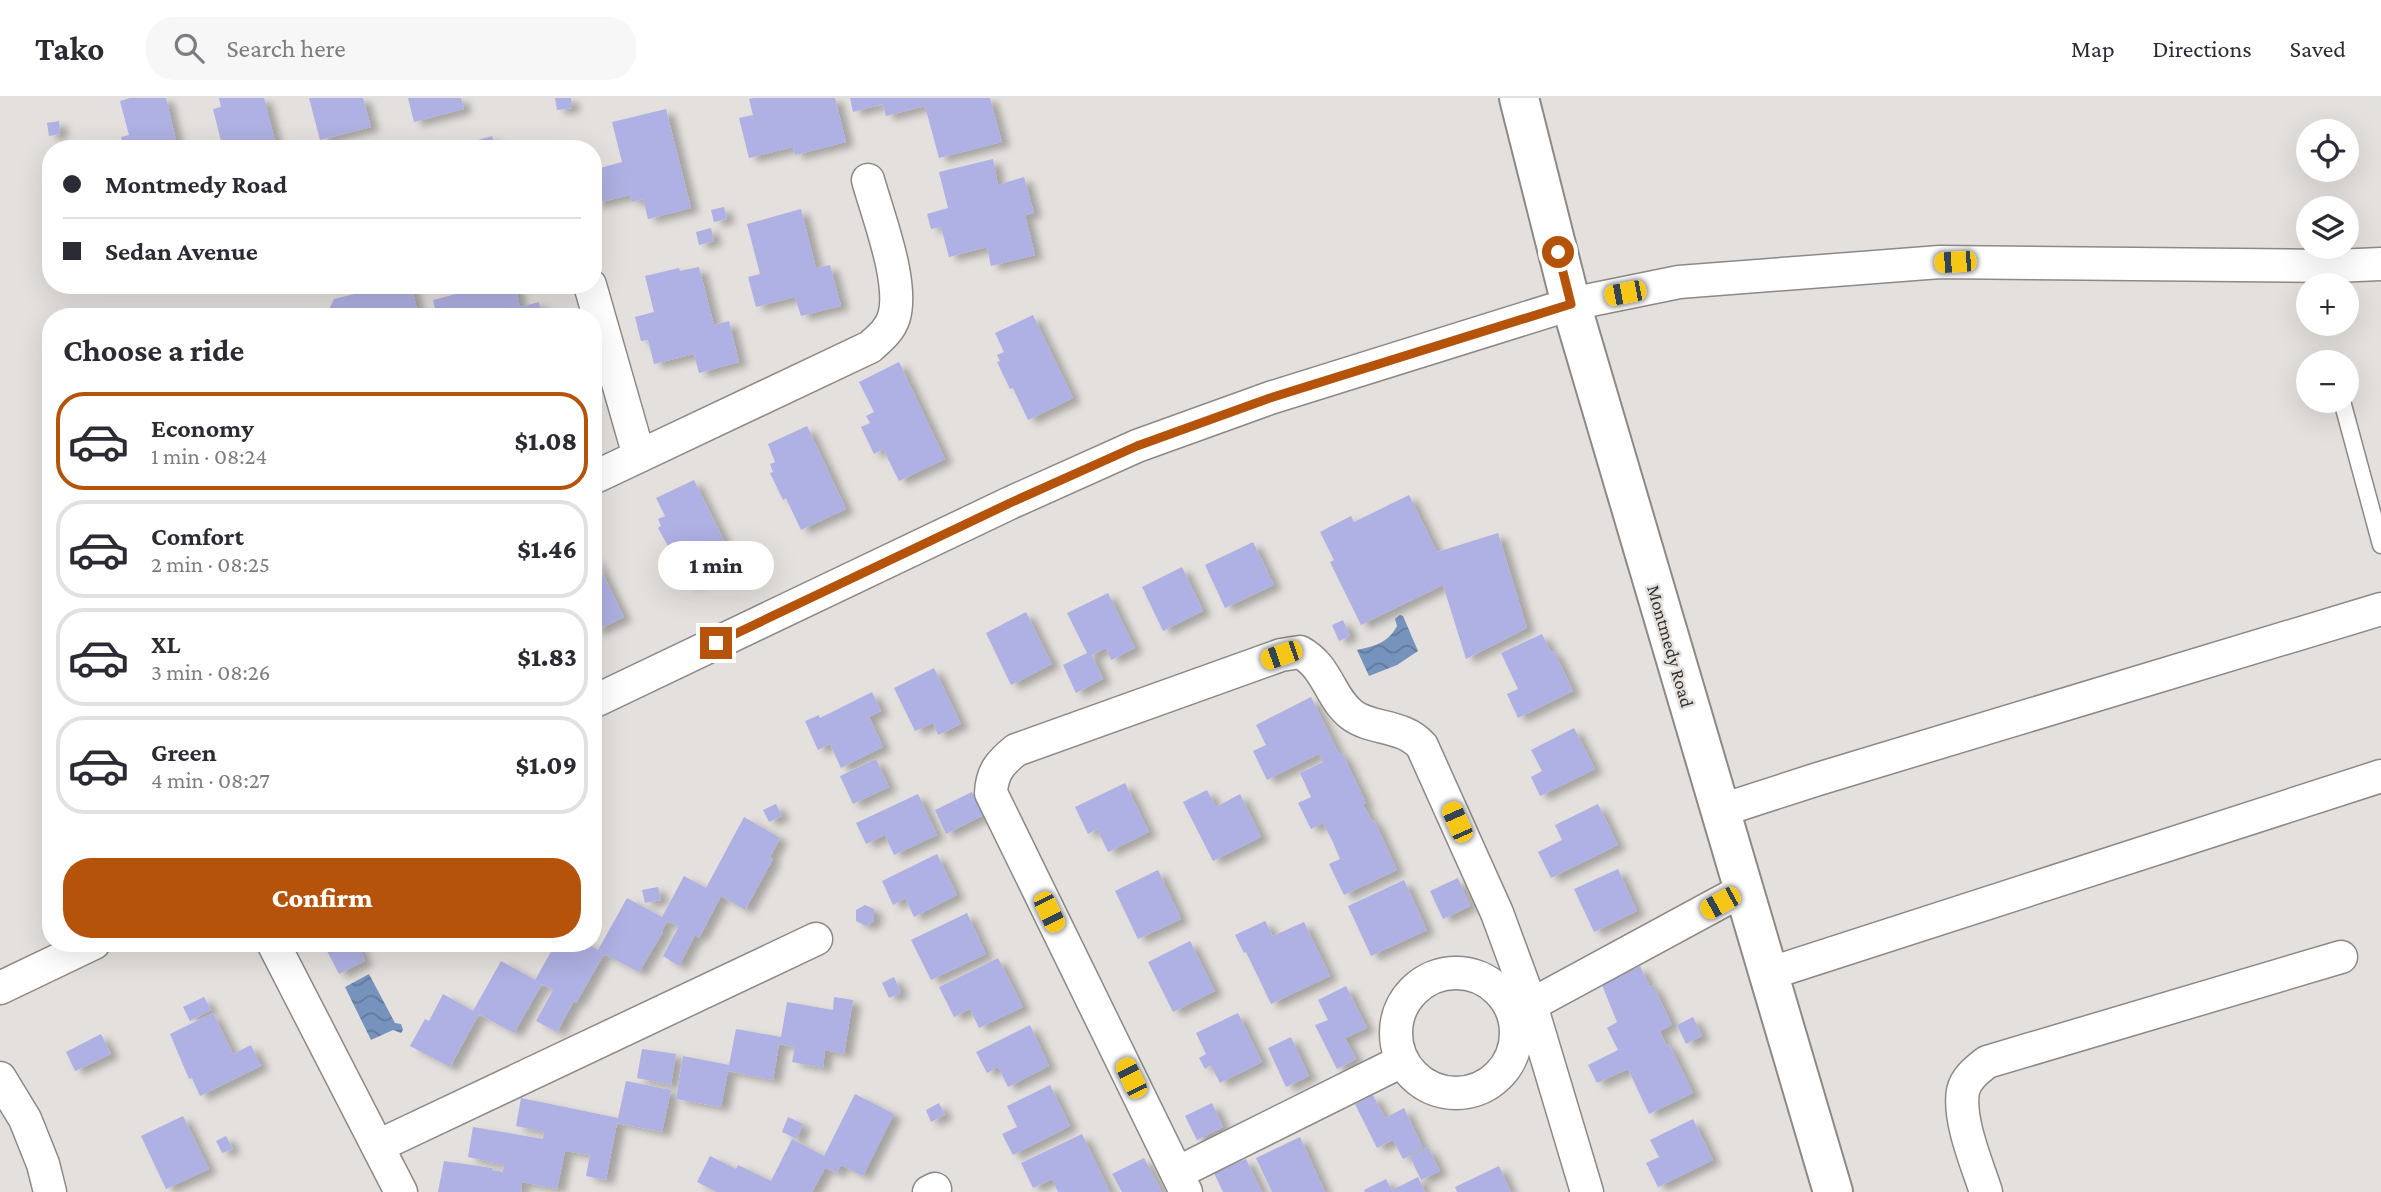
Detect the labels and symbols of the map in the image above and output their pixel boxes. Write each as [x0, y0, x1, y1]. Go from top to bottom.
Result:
route start [1542, 236, 1574, 268]
car [1934, 250, 1977, 274]
car [1603, 279, 1648, 307]
callout: 1 min [658, 542, 774, 590]
street label: Montmedy Road [1643, 583, 1698, 710]
route end [700, 627, 732, 659]
car [1258, 638, 1305, 672]
car [1439, 799, 1476, 845]
car [1697, 884, 1744, 922]
car [1031, 889, 1068, 935]
car [1113, 1055, 1150, 1101]

